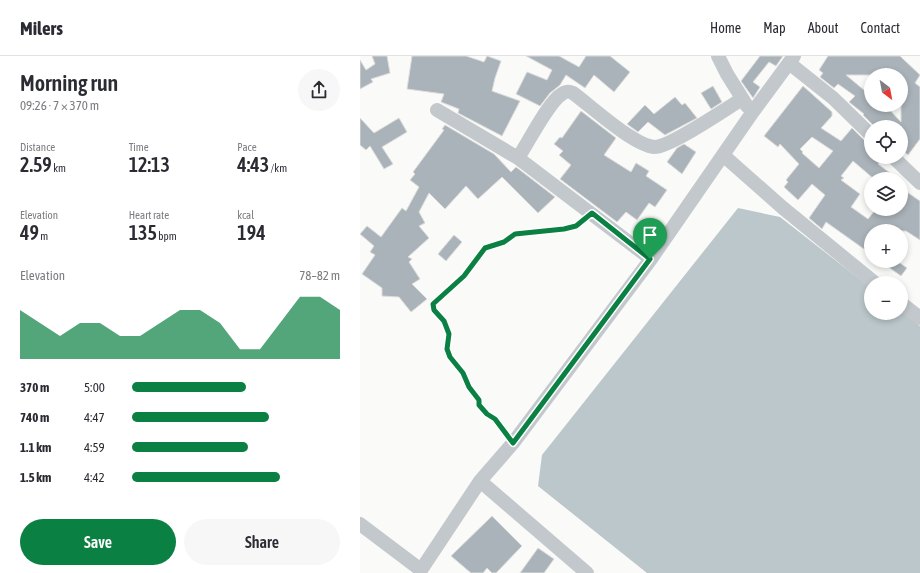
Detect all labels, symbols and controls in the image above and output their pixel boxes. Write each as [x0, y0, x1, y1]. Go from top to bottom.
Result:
text: Milers [20, 17, 63, 39]
text: Home [710, 20, 741, 36]
text: Map [763, 20, 786, 36]
text: About [808, 20, 839, 36]
text: Contact [861, 20, 900, 36]
north arrow [864, 68, 908, 112]
map controls [864, 68, 908, 320]
button: share [298, 69, 340, 111]
text: Morning run [20, 70, 118, 96]
text: 09:26 · 7 × 370 m [20, 98, 99, 113]
button: locate [864, 120, 908, 164]
text: Distance [20, 141, 55, 153]
text: Time [129, 141, 149, 153]
text: Pace [237, 141, 257, 153]
text: 2.59 [20, 153, 52, 176]
text: 12:13 [129, 153, 170, 176]
text: 4:43 [237, 153, 269, 176]
text: km [52, 162, 66, 174]
text: /km [269, 162, 287, 174]
button: layers [864, 172, 908, 216]
text: Elevation [20, 209, 58, 221]
text: Heart rate [129, 209, 169, 221]
text: kcal [237, 209, 254, 221]
pin [633, 218, 667, 259]
text: 49 [20, 221, 39, 244]
text: 135 [129, 221, 157, 244]
text: 194 [237, 221, 266, 244]
icon: arrive [639, 224, 661, 246]
button: + [864, 224, 908, 268]
text: m [39, 230, 48, 242]
text: bpm [157, 230, 177, 242]
text: Elevation [20, 268, 65, 283]
text: 78–82 m [299, 268, 340, 283]
button: − [864, 276, 908, 320]
text: 370 m [20, 380, 49, 395]
text: 5:00 [84, 380, 105, 395]
text: 740 m [20, 410, 49, 425]
text: 4:47 [84, 410, 105, 425]
text: 1.1 km [20, 440, 51, 455]
text: 4:59 [84, 440, 105, 455]
text: 1.5 km [20, 470, 51, 485]
text: 4:42 [84, 470, 105, 485]
button: Save [20, 519, 176, 565]
button: Share [184, 519, 340, 565]

